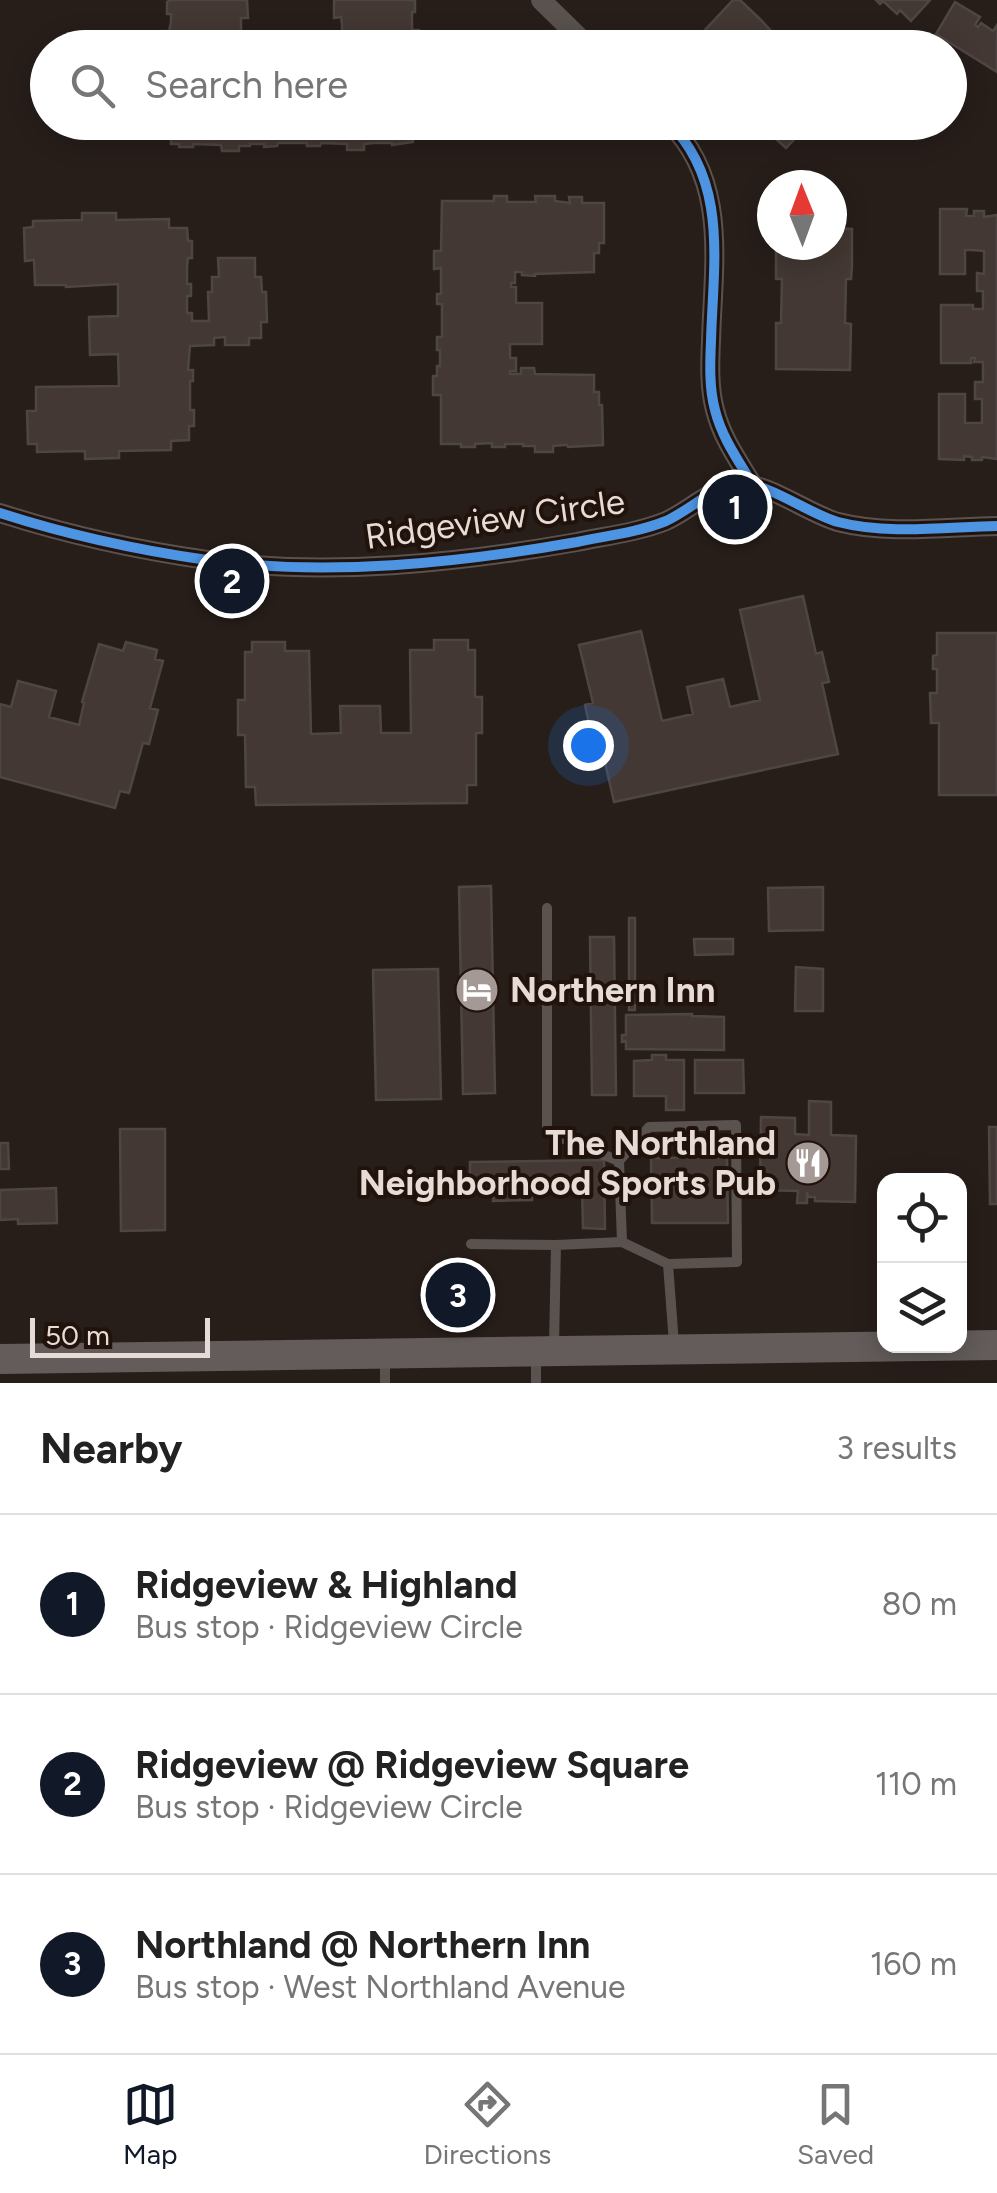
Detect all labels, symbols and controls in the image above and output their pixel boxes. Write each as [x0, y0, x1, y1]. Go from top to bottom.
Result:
search box [30, 30, 967, 140]
icon: search [65, 58, 120, 113]
text: Search here [145, 62, 348, 108]
north arrow [757, 170, 847, 260]
pin: 1 [702, 470, 768, 544]
street label: Ridgeview Circle [362, 480, 628, 558]
pin: 2 [200, 544, 264, 618]
your location [563, 720, 614, 771]
hotel icon: Northern Inn [454, 967, 500, 1013]
place label: Northern Inn [510, 969, 715, 1011]
place label: The Northland Neighborhood Sports Pub [359, 1122, 776, 1204]
restaurant icon: The Northland Neighborhood Sports Pub [785, 1140, 831, 1186]
map controls [877, 1173, 967, 1353]
button: locate [877, 1173, 967, 1263]
pin: 3 [426, 1258, 490, 1332]
button: layers [877, 1263, 967, 1353]
scale bar [30, 1313, 210, 1358]
text: 50 m [45, 1318, 110, 1352]
text: Nearby [40, 1423, 182, 1474]
text: 3 results [837, 1429, 957, 1467]
text: Ridgeview & Highland [135, 1562, 518, 1608]
text: 1 [66, 1585, 79, 1623]
text: 80 m [882, 1585, 957, 1623]
text: Bus stop · Ridgeview Circle [135, 1608, 523, 1646]
text: Ridgeview @ Ridgeview Square [135, 1742, 689, 1788]
text: 2 [63, 1765, 82, 1803]
text: 110 m [875, 1765, 957, 1803]
text: Bus stop · Ridgeview Circle [135, 1788, 523, 1826]
text: Northland @ Northern Inn [135, 1922, 590, 1968]
text: 3 [64, 1945, 81, 1983]
text: 160 m [870, 1945, 957, 1983]
text: Bus stop · West Northland Avenue [135, 1968, 626, 2006]
tab: Map [123, 2077, 178, 2171]
tab: Directions [424, 2077, 551, 2171]
tab: Saved [797, 2077, 874, 2171]

